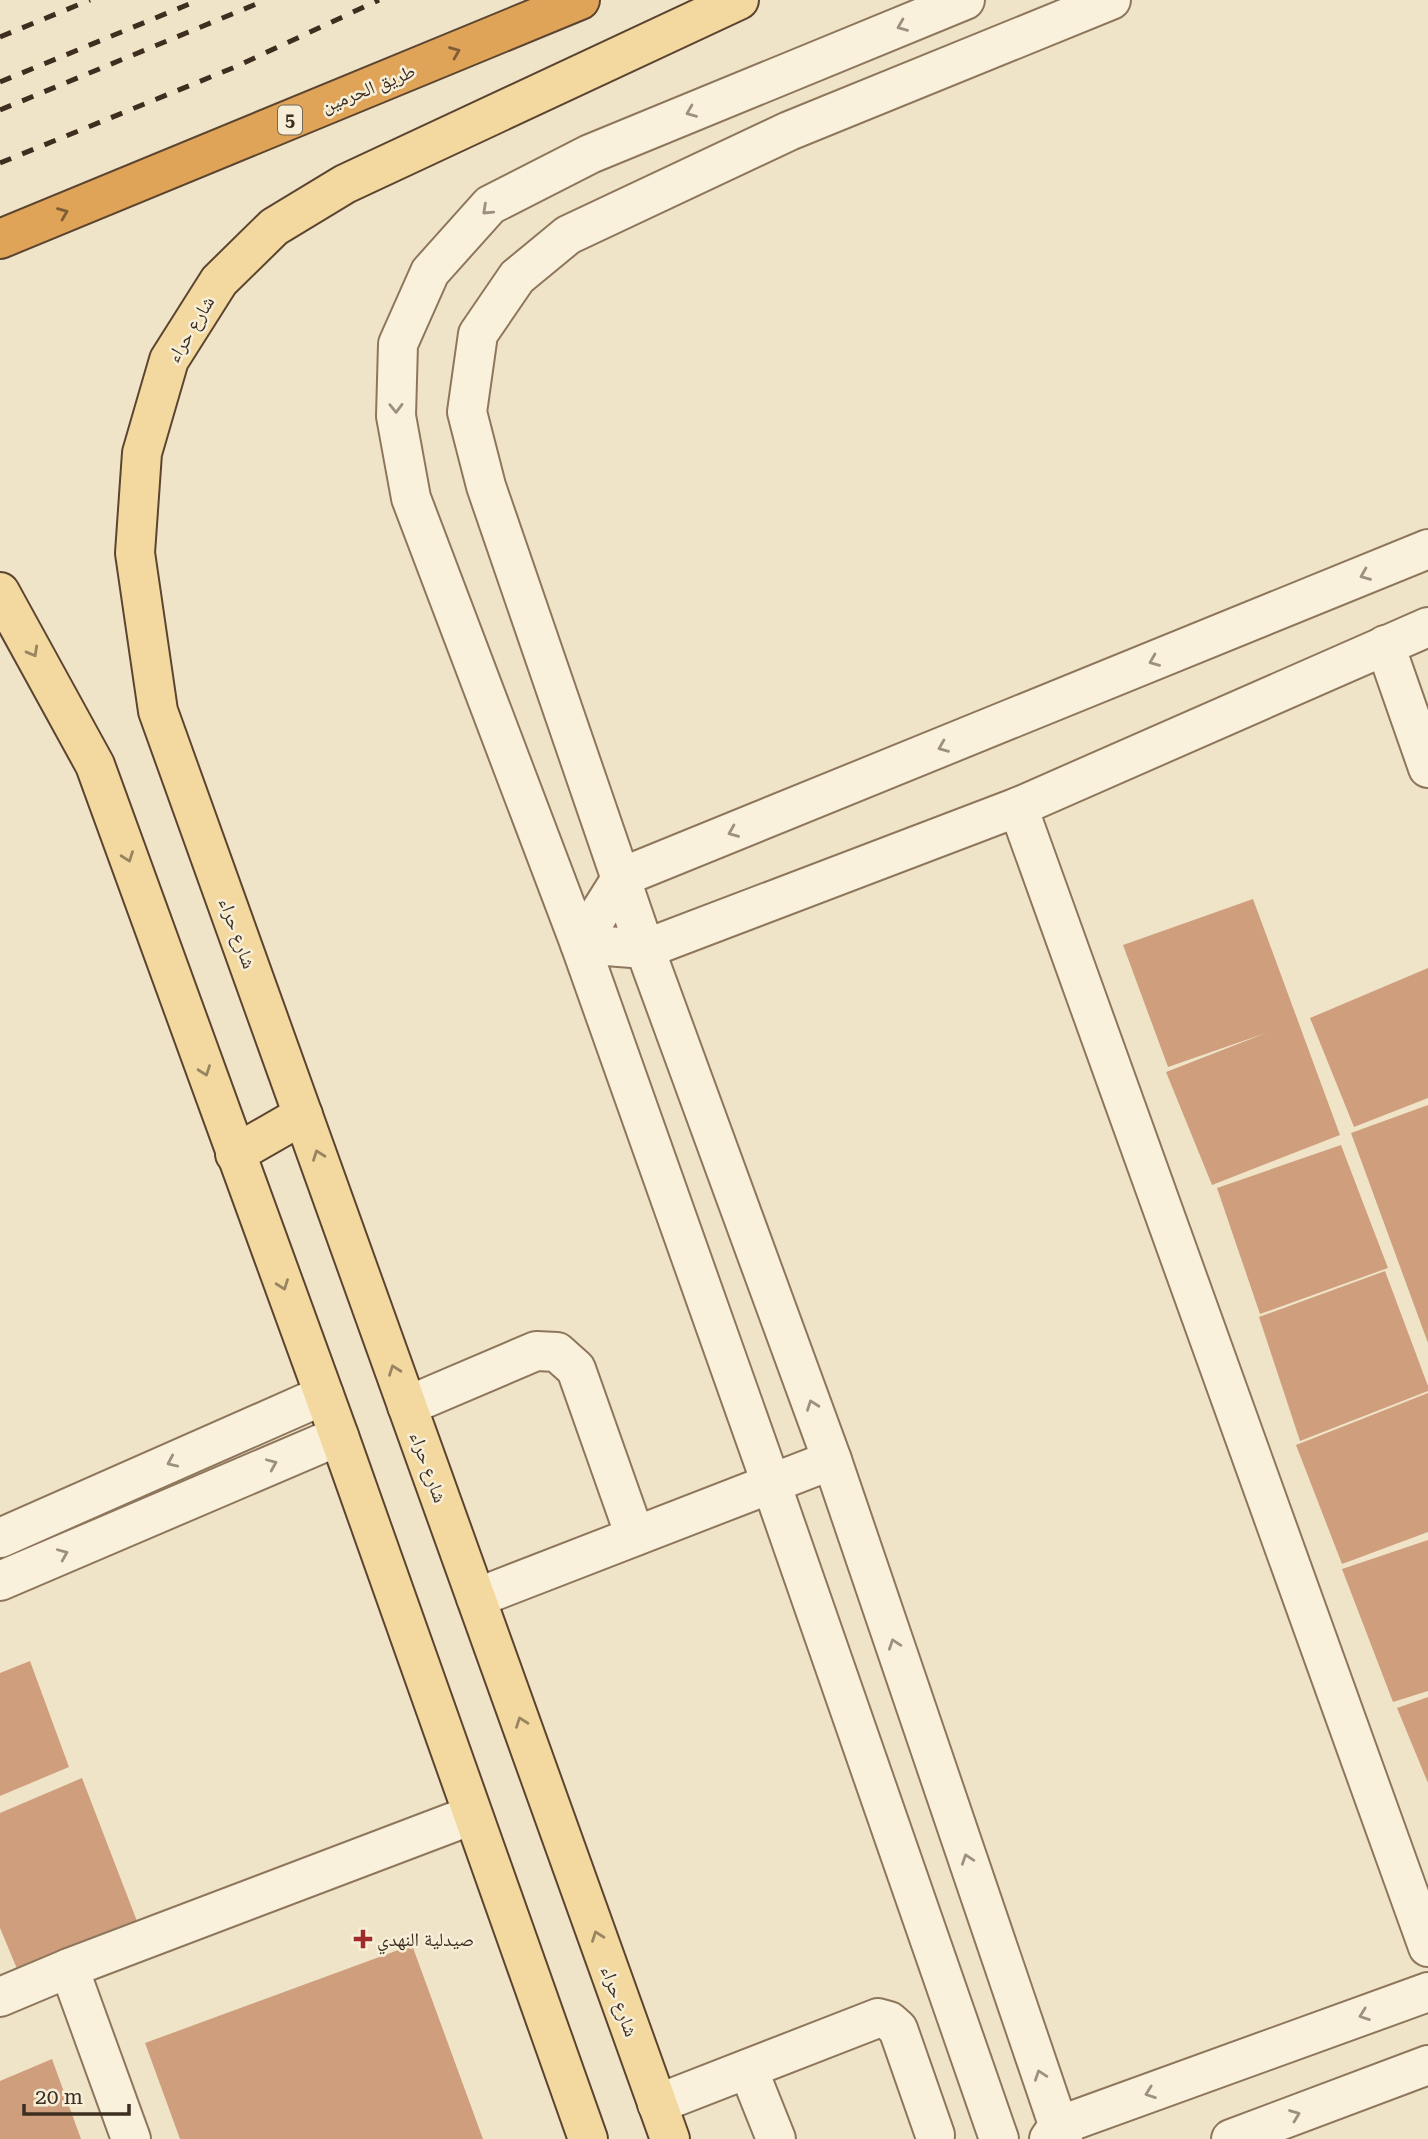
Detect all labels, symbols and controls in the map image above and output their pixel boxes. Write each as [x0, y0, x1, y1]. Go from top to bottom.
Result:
one-way arrow [896, 18, 909, 32]
one-way arrow [448, 46, 460, 60]
street label: طريق الحرمين [318, 59, 419, 118]
one-way arrow [686, 104, 698, 118]
road number: 5 [278, 106, 302, 134]
one-way arrow [482, 202, 495, 215]
one-way arrow [56, 207, 68, 221]
street label: شارع حراء [162, 292, 219, 367]
one-way arrow [389, 403, 404, 414]
one-way arrow [1359, 567, 1372, 581]
one-way arrow [25, 644, 38, 657]
one-way arrow [1149, 652, 1161, 666]
one-way arrow [938, 738, 950, 752]
one-way arrow [727, 824, 739, 838]
one-way arrow [120, 851, 134, 863]
street label: شارع حراء [214, 895, 261, 972]
one-way arrow [197, 1065, 211, 1077]
one-way arrow [312, 1150, 326, 1162]
one-way arrow [275, 1279, 289, 1291]
one-way arrow [388, 1364, 402, 1376]
one-way arrow [806, 1400, 820, 1412]
street label: شارع حراء [405, 1429, 452, 1506]
one-way arrow [167, 1454, 179, 1468]
one-way arrow [265, 1459, 277, 1473]
one-way arrow [55, 1548, 68, 1562]
one-way arrow [888, 1638, 902, 1650]
one-way arrow [515, 1717, 529, 1729]
one-way arrow [961, 1854, 975, 1866]
place label: صيدلية النهدي [377, 1928, 474, 1955]
marker: صيدلية النهدي [355, 1931, 371, 1947]
one-way arrow [592, 1931, 606, 1943]
street label: شارع حراء [596, 1963, 643, 2040]
one-way arrow [1358, 2007, 1370, 2021]
one-way arrow [1034, 2069, 1048, 2081]
scale bar [24, 2072, 130, 2116]
one-way arrow [1144, 2084, 1156, 2098]
text: 20 m [35, 2085, 83, 2109]
one-way arrow [1288, 2109, 1300, 2123]

